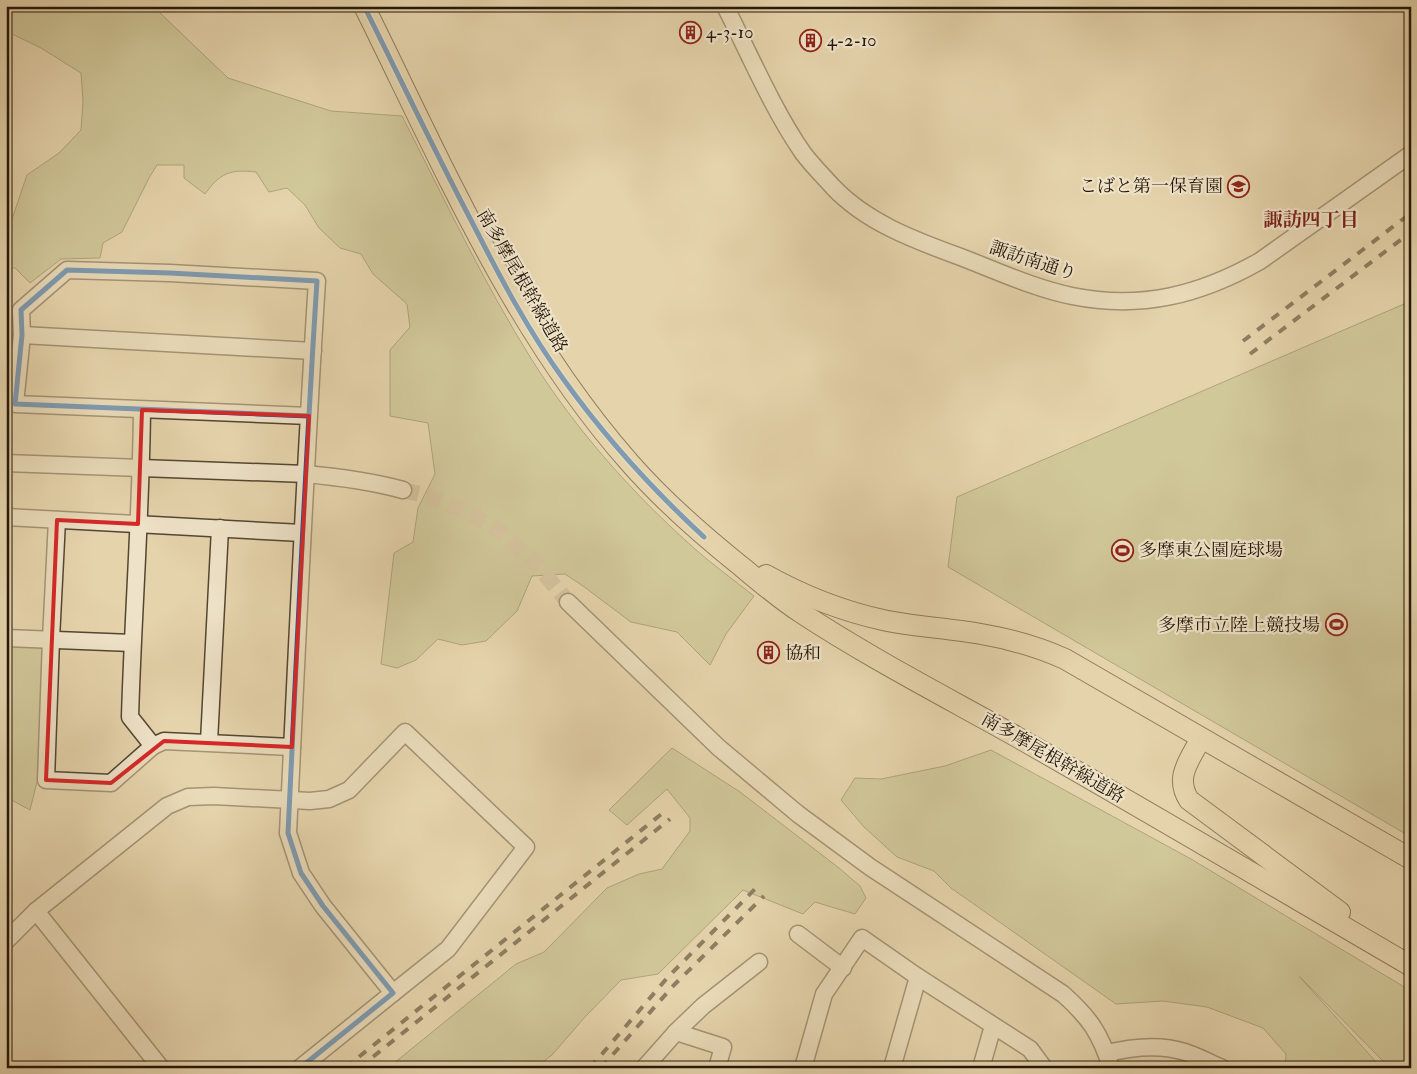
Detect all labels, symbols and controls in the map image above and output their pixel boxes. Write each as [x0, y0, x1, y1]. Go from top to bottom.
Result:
building icon: 4-3-10 [678, 20, 702, 44]
place label: 4-3-10 [706, 21, 753, 44]
building icon: 4-2-10 [799, 28, 823, 52]
place label: 4-2-10 [827, 29, 877, 52]
school or university icon: こばと第一保育園 [1227, 174, 1251, 198]
place label: こばと第一保育園 [1079, 175, 1223, 198]
street label: 南多摩尾根幹線道路 [472, 205, 572, 357]
district label: 諏訪四丁目 [1263, 208, 1359, 232]
street label: 諏訪南通り [987, 236, 1079, 286]
sports icon: 多摩東公園庭球場 [1111, 538, 1135, 562]
place label: 多摩東公園庭球場 [1139, 539, 1283, 562]
sports icon: 多摩市立陸上競技場 [1324, 613, 1348, 637]
place label: 多摩市立陸上競技場 [1158, 614, 1320, 637]
building icon: 協和 [757, 641, 781, 665]
place label: 協和 [785, 642, 821, 665]
street label: 南多摩尾根幹線道路 [977, 708, 1129, 808]

